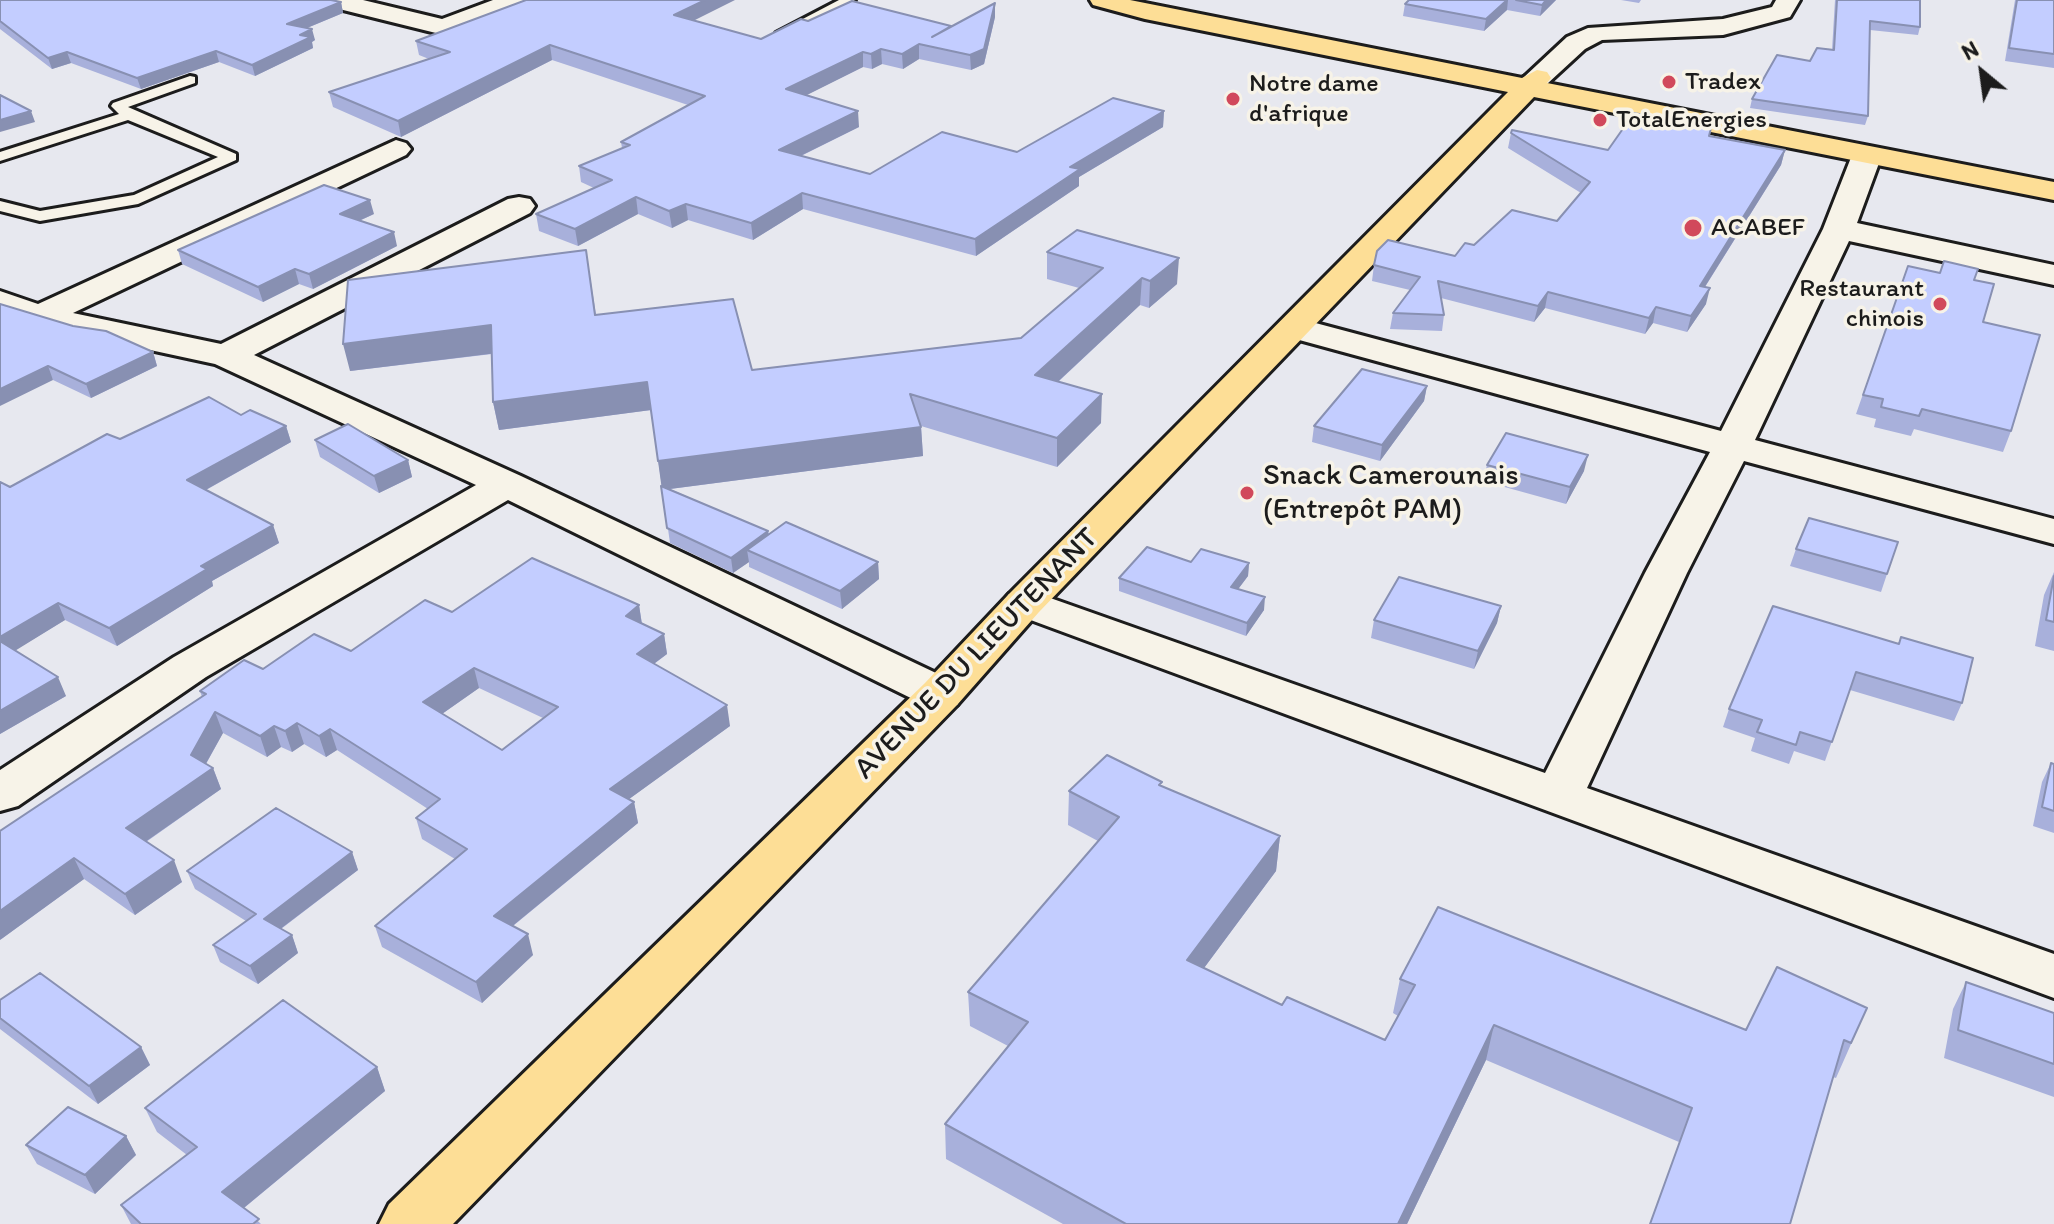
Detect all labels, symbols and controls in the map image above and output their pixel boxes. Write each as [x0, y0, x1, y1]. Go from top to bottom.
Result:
north arrow [1942, 32, 2022, 112]
text: N [1957, 35, 1983, 66]
place label: Tradex [1685, 66, 1761, 98]
place label: Notre dame d'afrique [1249, 68, 1379, 130]
marker: Tradex [1660, 73, 1678, 91]
marker: Notre dame d'afrique [1224, 90, 1242, 108]
place label: TotalEnergies [1616, 104, 1767, 136]
marker: TotalEnergies [1591, 111, 1609, 129]
place label: ACABEF [1711, 212, 1805, 244]
marker: ACABEF [1682, 217, 1704, 239]
place label: Restaurant chinois [1799, 273, 1924, 334]
marker: Restaurant chinois [1931, 295, 1949, 313]
place label: Snack Camerounais (Entrepôt PAM) [1263, 458, 1519, 528]
marker: Snack Camerounais (Entrepôt PAM) [1238, 484, 1256, 502]
street label: AVENUE DU LIEUTENANT [848, 521, 1106, 787]

